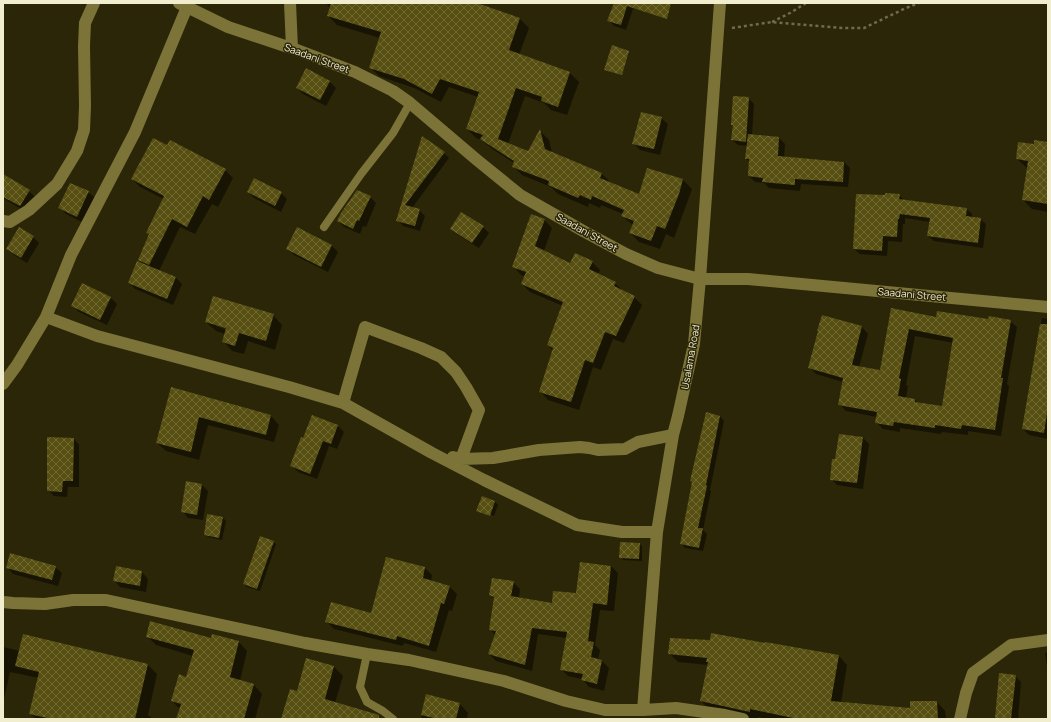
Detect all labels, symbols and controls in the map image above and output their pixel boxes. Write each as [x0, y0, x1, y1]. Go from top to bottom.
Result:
street label: Saadani Street [282, 40, 352, 76]
street label: Saadani Street [554, 209, 620, 255]
street label: Saadani Street [877, 284, 947, 304]
street label: Usalama Road [677, 323, 703, 390]

